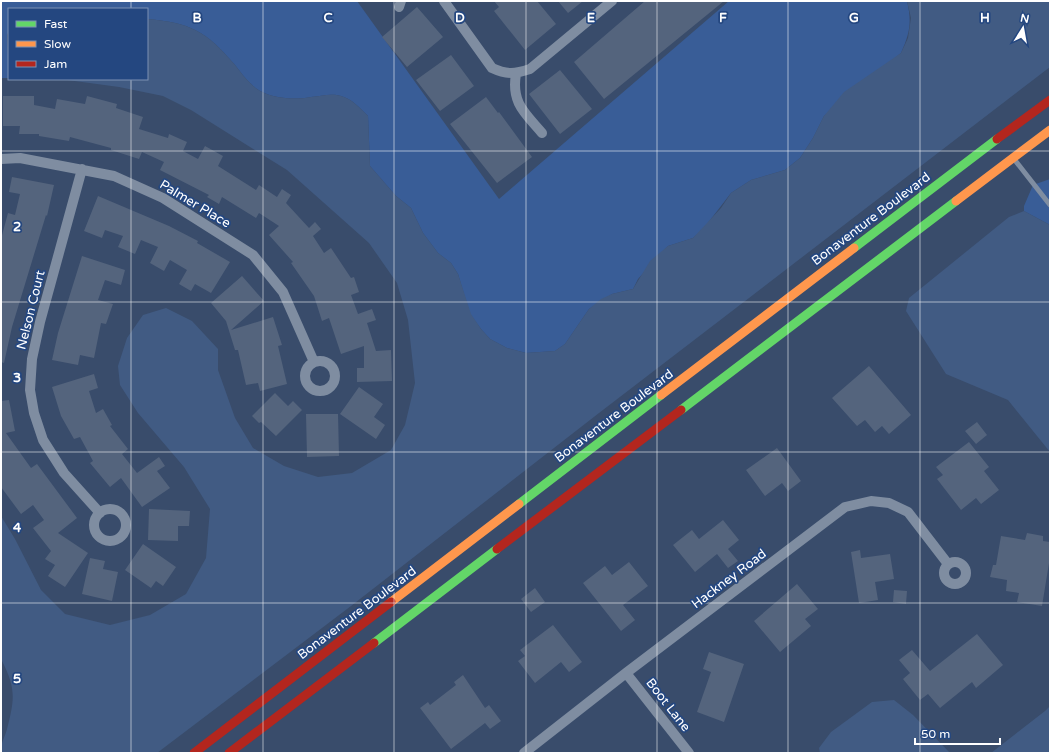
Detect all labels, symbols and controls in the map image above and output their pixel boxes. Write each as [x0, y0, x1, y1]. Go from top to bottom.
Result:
legend [8, 8, 148, 80]
north arrow [1003, 8, 1043, 48]
text: B [192, 10, 202, 26]
text: C [323, 10, 333, 26]
text: D [455, 10, 465, 26]
text: E [587, 10, 595, 26]
text: F [719, 10, 727, 26]
text: G [849, 10, 859, 26]
text: H [980, 10, 990, 26]
text: N [1019, 11, 1030, 26]
text: Fast [44, 17, 68, 31]
text: Slow [44, 37, 71, 51]
text: Jam [44, 57, 67, 71]
street label: Bonaventure Boulevard [808, 169, 934, 269]
street label: Palmer Place [157, 177, 233, 231]
text: 2 [13, 219, 21, 235]
street label: Nelson Court [13, 269, 49, 351]
street label: Bonaventure Boulevard [551, 366, 677, 466]
text: 3 [13, 370, 21, 386]
text: 4 [13, 520, 22, 536]
street label: Hackney Road [688, 546, 770, 612]
street label: Bonaventure Boulevard [294, 563, 420, 663]
text: 5 [13, 671, 21, 687]
street label: Boot Lane [642, 675, 694, 735]
scale bar [915, 720, 1000, 746]
text: 50 m [921, 727, 950, 741]

